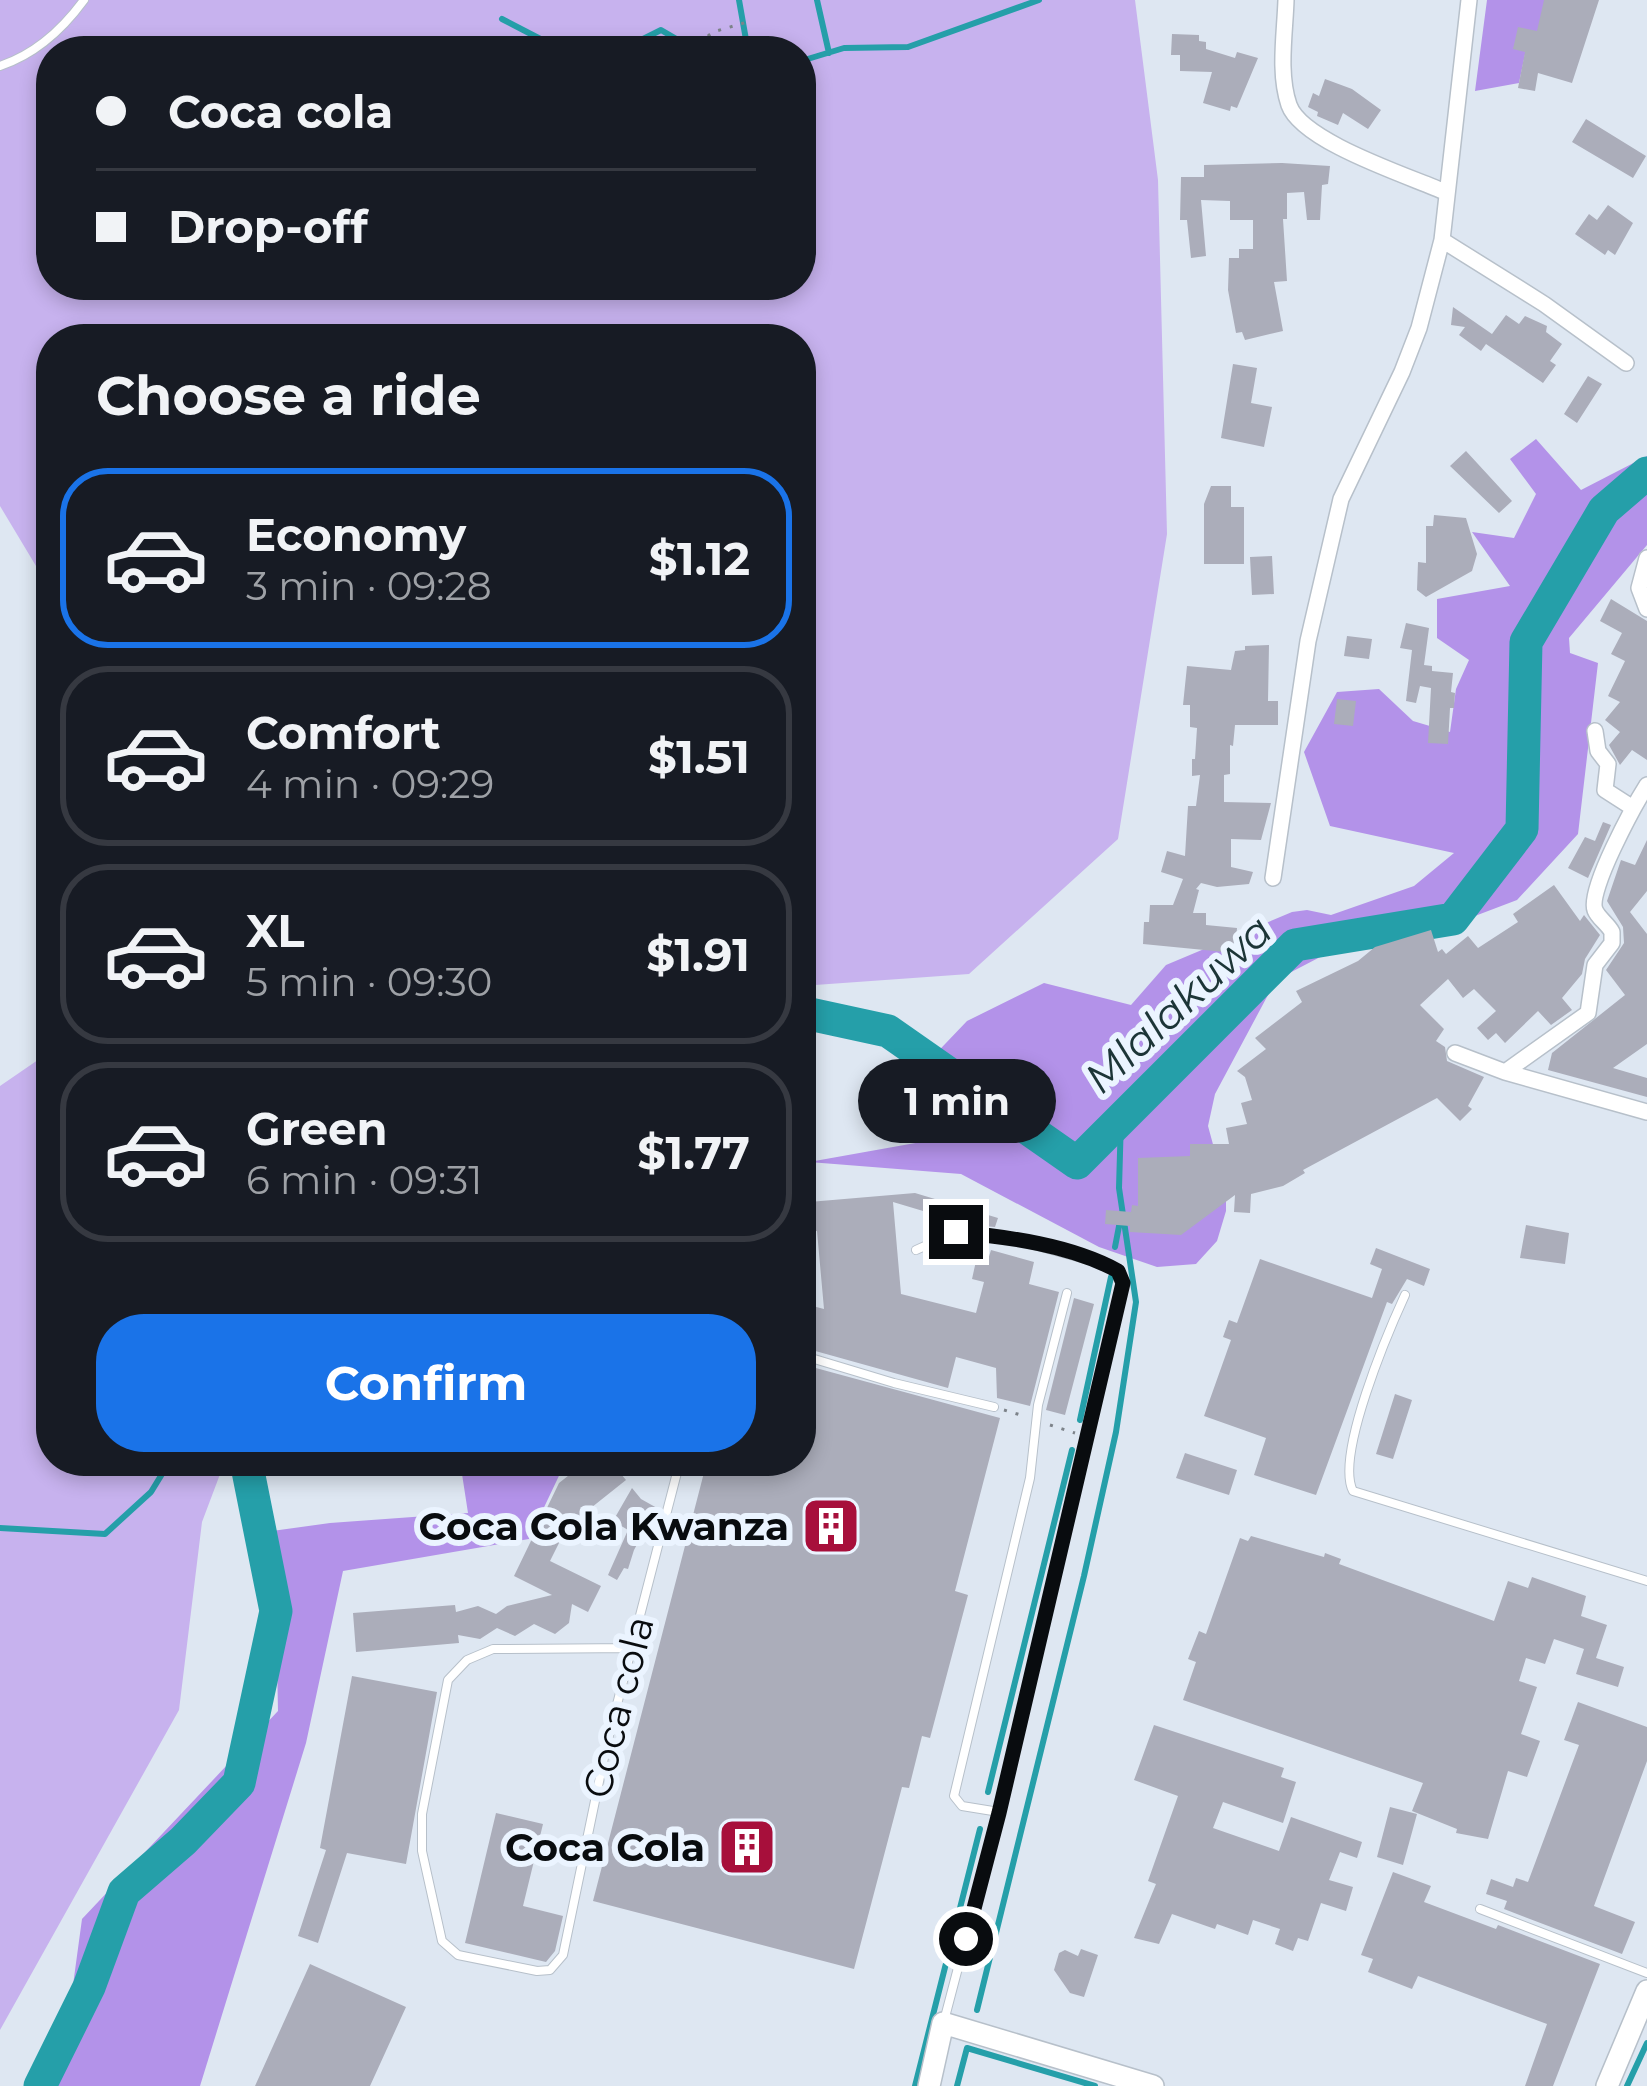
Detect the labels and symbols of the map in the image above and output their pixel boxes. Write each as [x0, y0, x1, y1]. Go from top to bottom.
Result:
water label: Mlalakuwa [1074, 904, 1282, 1104]
callout: 1 min [857, 1058, 1055, 1142]
route end [929, 1205, 983, 1259]
building icon: Coca Cola Kwanza [800, 1495, 862, 1557]
place label: Coca Cola Kwanza [419, 1502, 789, 1550]
street label: Coca cola [572, 1611, 664, 1803]
building icon: Coca Cola [716, 1816, 778, 1878]
place label: Coca Cola [505, 1823, 705, 1871]
route start [939, 1912, 993, 1966]

